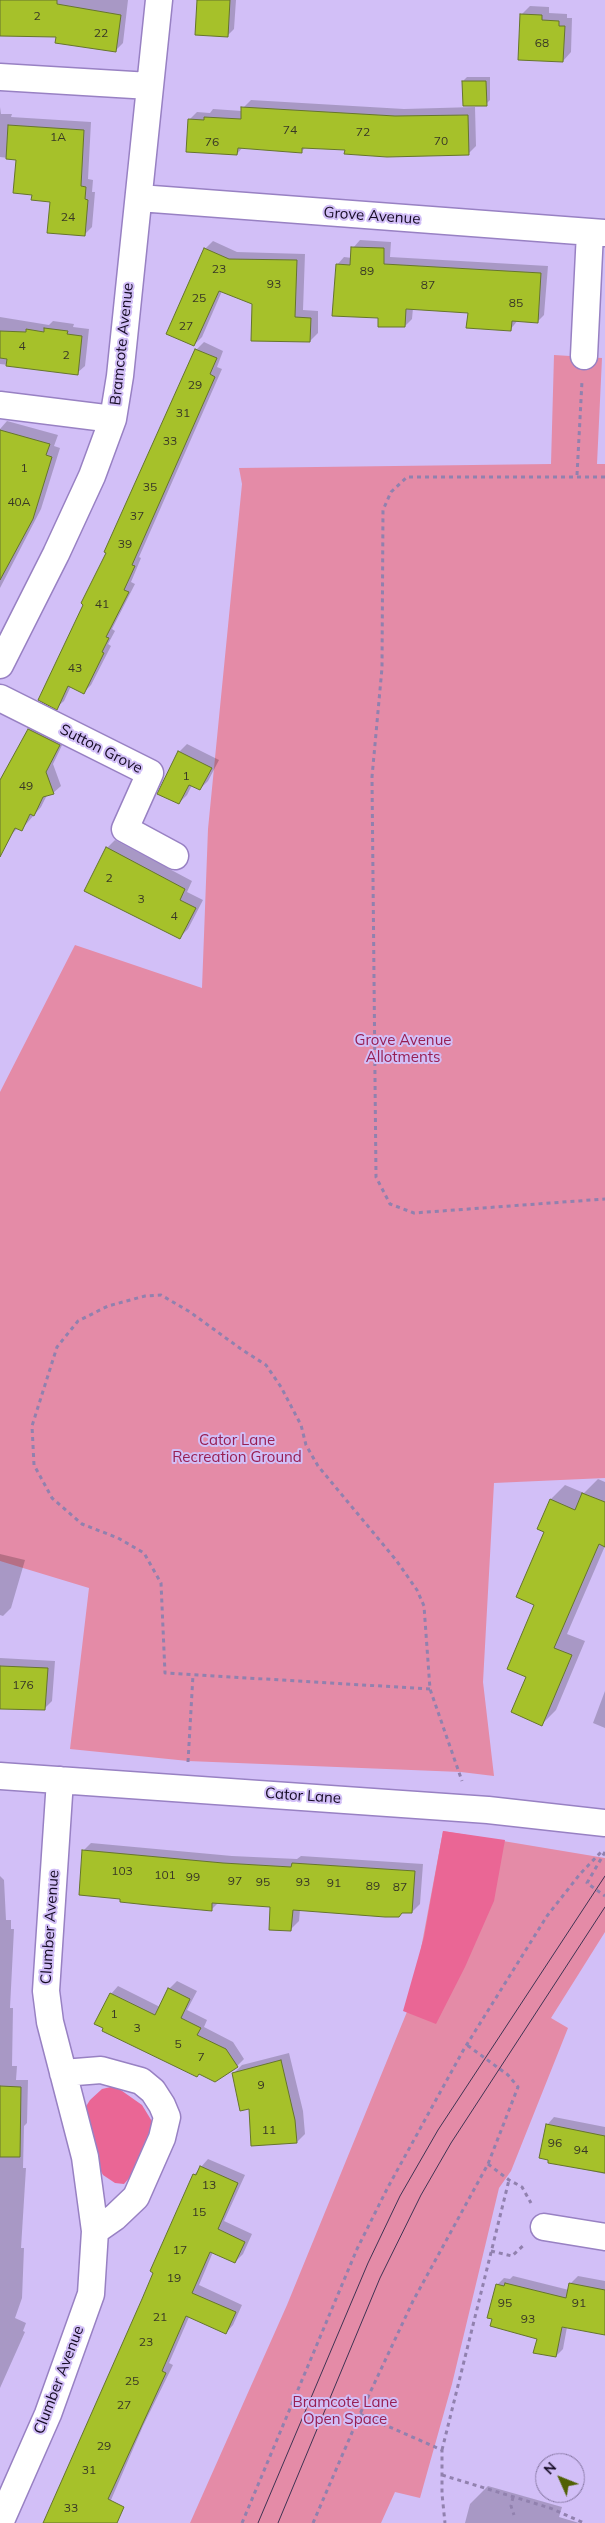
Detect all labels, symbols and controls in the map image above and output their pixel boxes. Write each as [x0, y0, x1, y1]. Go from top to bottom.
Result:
house number: 2 [33, 9, 41, 23]
house number: 22 [94, 26, 108, 40]
house number: 68 [535, 36, 549, 50]
house number: 74 [283, 123, 297, 137]
house number: 72 [356, 125, 370, 139]
house number: 1A [50, 130, 66, 144]
house number: 70 [434, 134, 448, 148]
house number: 76 [205, 135, 219, 149]
street label: Grove Avenue [323, 204, 421, 228]
house number: 24 [61, 210, 75, 224]
house number: 23 [212, 262, 226, 276]
house number: 89 [360, 264, 374, 278]
house number: 93 [267, 277, 281, 291]
house number: 87 [421, 278, 435, 292]
street label: Bramcote Avenue [107, 282, 137, 406]
house number: 25 [192, 291, 206, 305]
house number: 85 [509, 296, 523, 310]
house number: 27 [179, 319, 193, 333]
house number: 4 [18, 339, 26, 353]
house number: 2 [62, 348, 70, 362]
house number: 29 [188, 378, 202, 392]
house number: 31 [176, 406, 190, 420]
house number: 33 [163, 434, 177, 448]
house number: 1 [20, 461, 28, 475]
house number: 35 [143, 480, 157, 494]
house number: 40A [7, 495, 31, 509]
house number: 37 [130, 509, 144, 523]
house number: 39 [118, 537, 132, 551]
house number: 41 [95, 597, 109, 611]
house number: 43 [68, 661, 82, 675]
street label: Sutton Grove [57, 720, 145, 778]
house number: 1 [182, 769, 190, 783]
house number: 49 [19, 779, 33, 793]
house number: 2 [105, 871, 113, 885]
house number: 3 [137, 892, 145, 906]
house number: 4 [170, 909, 178, 923]
park label: Grove Avenue Allotments [355, 1031, 451, 1066]
park label: Cator Lane Recreation Ground [172, 1431, 302, 1466]
house number: 176 [12, 1678, 34, 1692]
street label: Cator Lane [264, 1784, 342, 1808]
house number: 103 [111, 1864, 133, 1878]
house number: 101 [154, 1868, 176, 1882]
street label: Clumber Avenue [37, 1869, 63, 1985]
house number: 99 [186, 1870, 200, 1884]
house number: 97 [228, 1874, 242, 1888]
house number: 95 [256, 1875, 270, 1889]
house number: 93 [296, 1875, 310, 1889]
house number: 91 [327, 1876, 341, 1890]
house number: 89 [366, 1879, 380, 1893]
house number: 87 [393, 1880, 407, 1894]
house number: 1 [110, 2007, 118, 2021]
house number: 3 [133, 2021, 141, 2035]
house number: 5 [174, 2037, 182, 2051]
house number: 7 [197, 2050, 205, 2064]
house number: 9 [257, 2078, 265, 2092]
house number: 11 [262, 2123, 276, 2137]
house number: 96 [548, 2136, 562, 2150]
house number: 94 [574, 2143, 588, 2157]
house number: 13 [202, 2178, 216, 2192]
house number: 15 [192, 2205, 206, 2219]
house number: 17 [173, 2243, 187, 2257]
house number: 19 [167, 2271, 181, 2285]
house number: 95 [498, 2296, 512, 2310]
house number: 91 [572, 2296, 586, 2310]
house number: 21 [153, 2310, 167, 2324]
house number: 93 [521, 2312, 535, 2326]
street label: Clumber Avenue [30, 2323, 88, 2437]
house number: 23 [139, 2335, 153, 2349]
house number: 25 [125, 2374, 139, 2388]
park label: Bramcote Lane Open Space [293, 2393, 397, 2428]
house number: 27 [117, 2398, 131, 2412]
house number: 29 [97, 2439, 111, 2453]
north arrow [535, 2453, 585, 2503]
text: N [540, 2458, 560, 2478]
house number: 31 [82, 2463, 96, 2477]
house number: 33 [64, 2501, 78, 2515]

